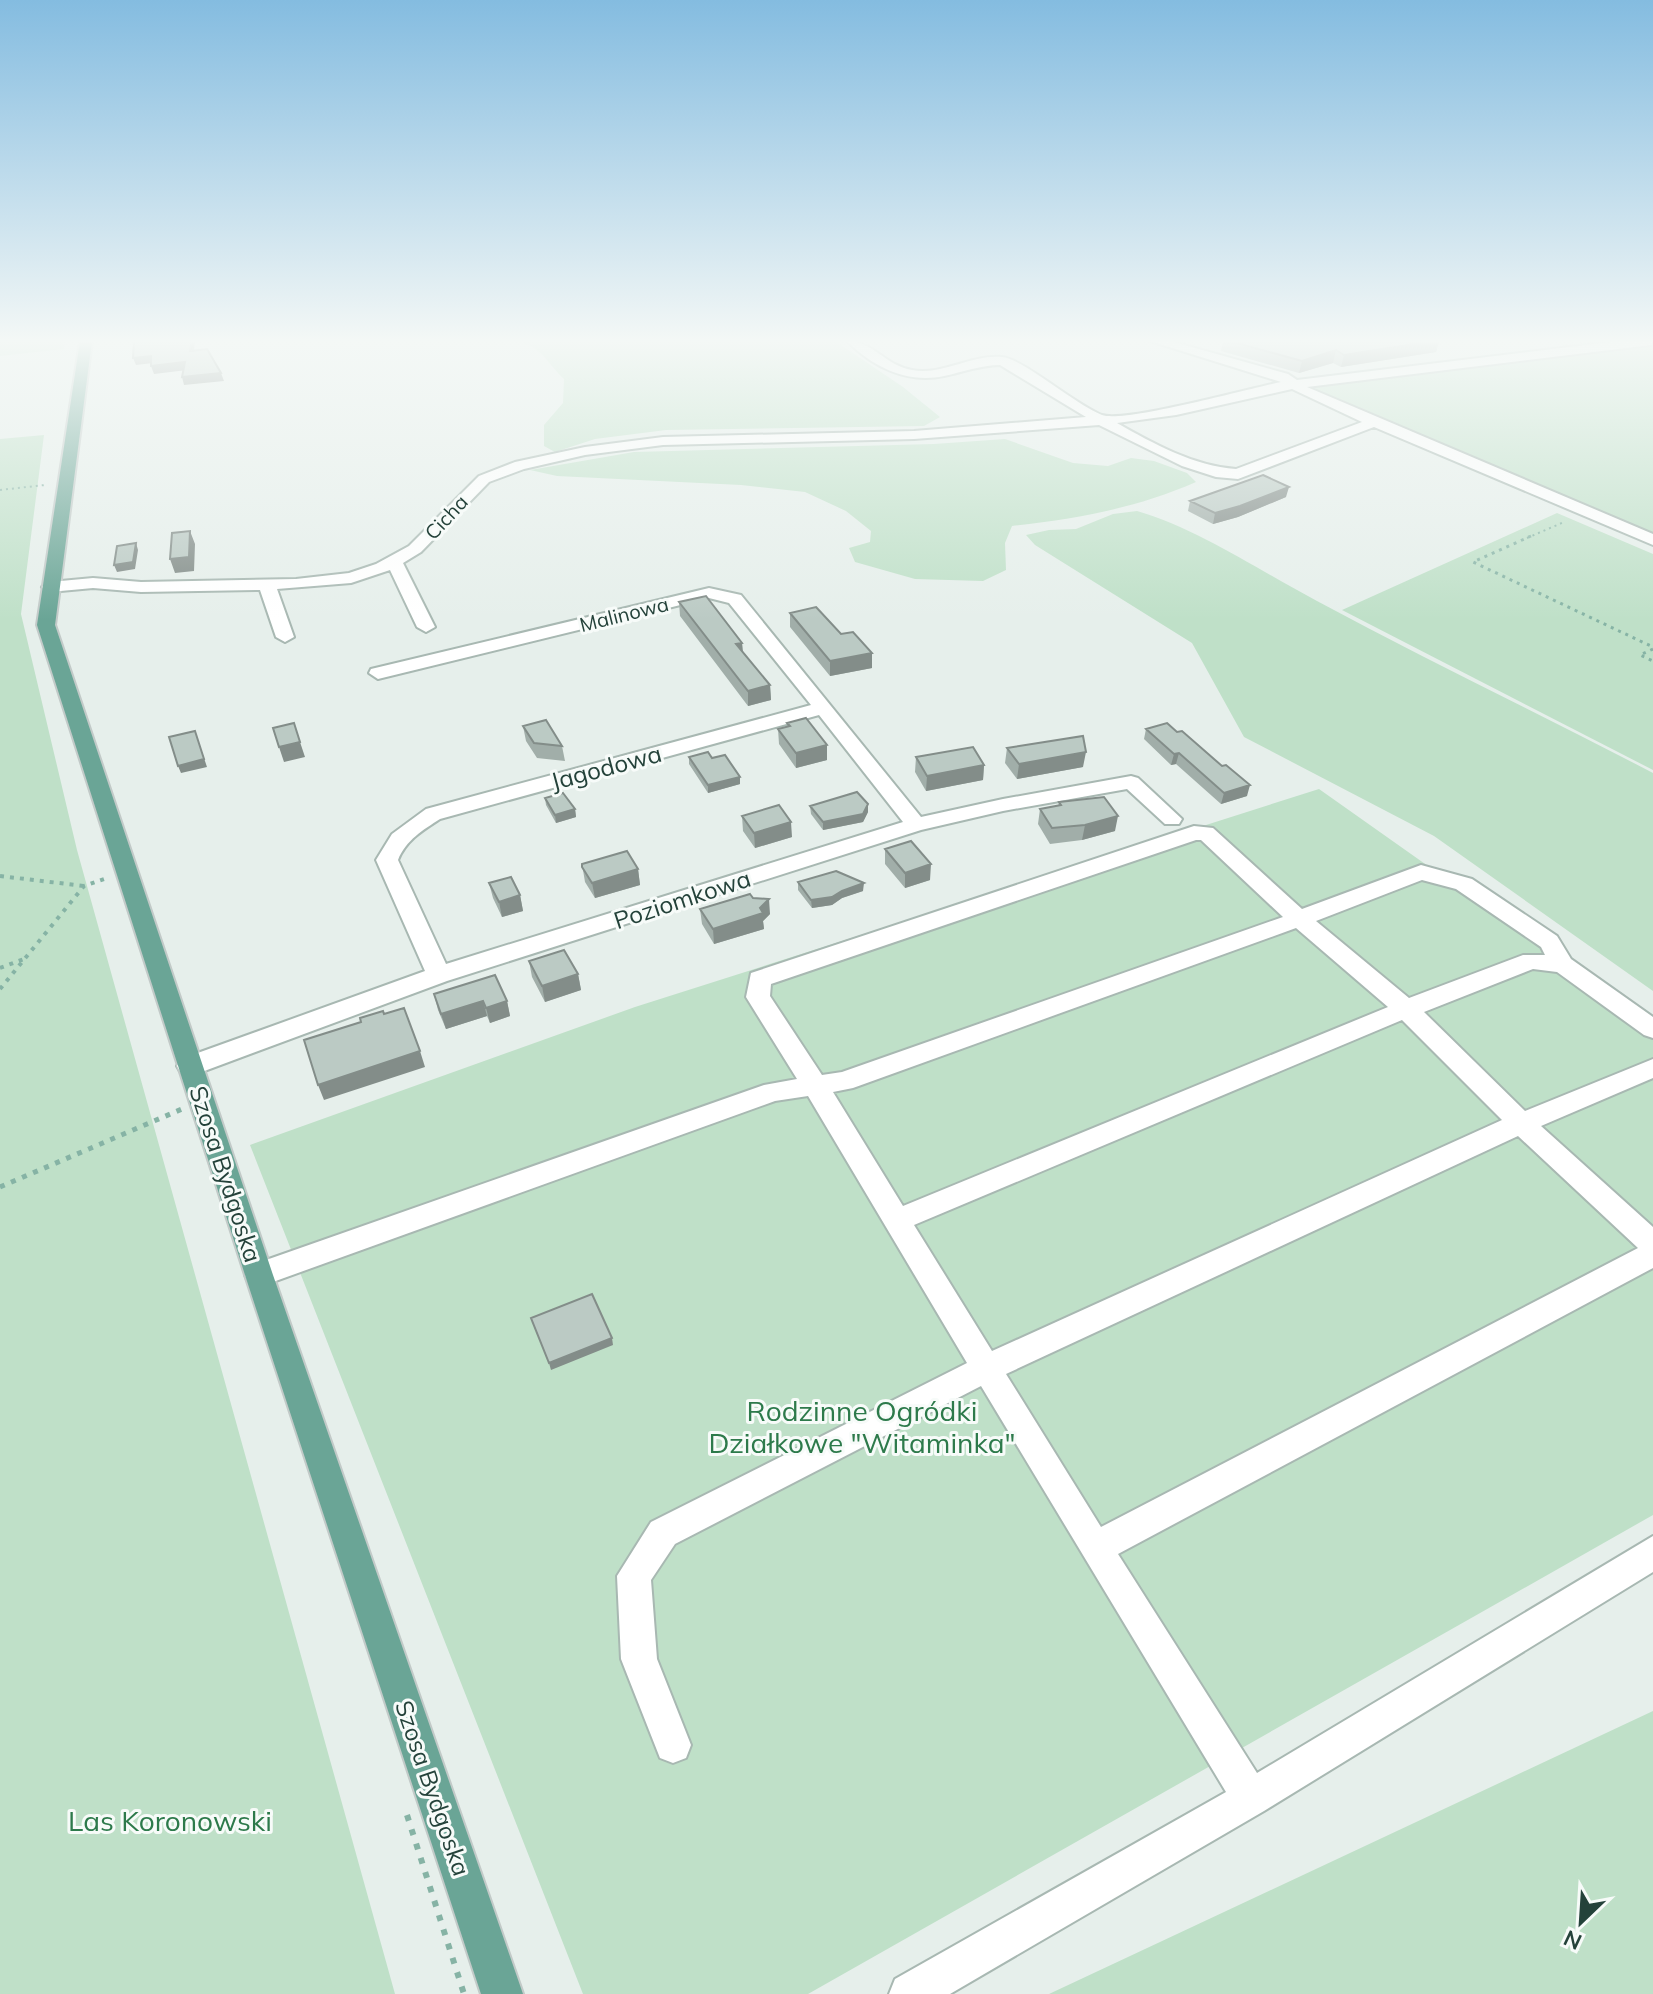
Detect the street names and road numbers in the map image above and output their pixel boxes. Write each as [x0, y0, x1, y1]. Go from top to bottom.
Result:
street label: Cicha [419, 489, 473, 545]
street label: Malinowa [577, 591, 671, 637]
street label: Jagodowa [547, 738, 665, 796]
street label: Poziomkowa [610, 863, 754, 935]
street label: Szosa Bydgoska [183, 1082, 269, 1266]
street label: Szosa Bydgoska [389, 1696, 477, 1880]

